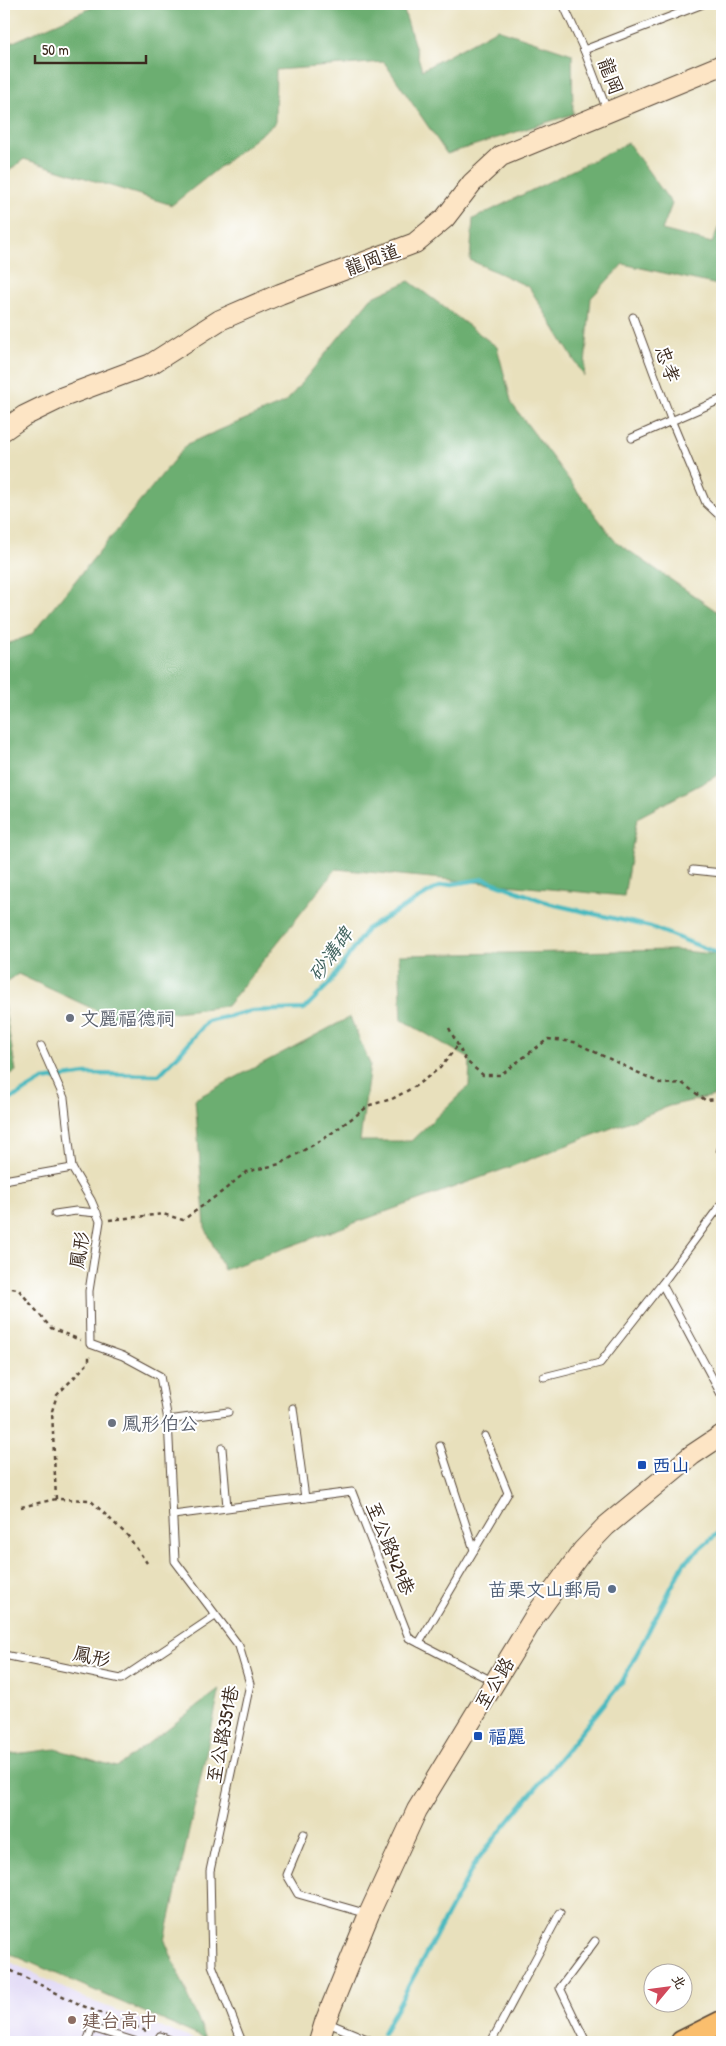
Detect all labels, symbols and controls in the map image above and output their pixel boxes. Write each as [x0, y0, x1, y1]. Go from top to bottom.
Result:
scale bar [35, 32, 146, 64]
text: 50 m [42, 39, 69, 60]
street label: 龍岡 [592, 54, 630, 98]
street label: 龍岡道 [341, 237, 403, 281]
street label: 忠孝 [649, 342, 687, 386]
water label: 砂溝碑 [301, 920, 360, 986]
place label: 文麗福德祠 [80, 1005, 175, 1031]
marker: 文麗福德祠 [64, 1012, 76, 1024]
street label: 鳳形 [63, 1229, 95, 1271]
place label: 鳳形伯公 [122, 1410, 198, 1436]
marker: 鳳形伯公 [106, 1417, 118, 1429]
place label: 西山 [652, 1452, 690, 1478]
marker: 西山 [636, 1459, 648, 1471]
street label: 至公路429巷 [360, 1497, 422, 1599]
place label: 苗栗文山郵局 [488, 1576, 602, 1602]
marker: 苗栗文山郵局 [606, 1583, 618, 1595]
street label: 鳳形 [71, 1639, 113, 1673]
street label: 至公路 [468, 1652, 520, 1714]
street label: 至公路351巷 [200, 1683, 244, 1785]
place label: 福麗 [488, 1723, 526, 1749]
marker: 福麗 [472, 1730, 484, 1742]
north arrow [644, 1964, 694, 2014]
text: 北 [668, 1971, 692, 1992]
place label: 建台高中 [82, 2007, 158, 2033]
marker: 建台高中 [66, 2014, 78, 2026]

